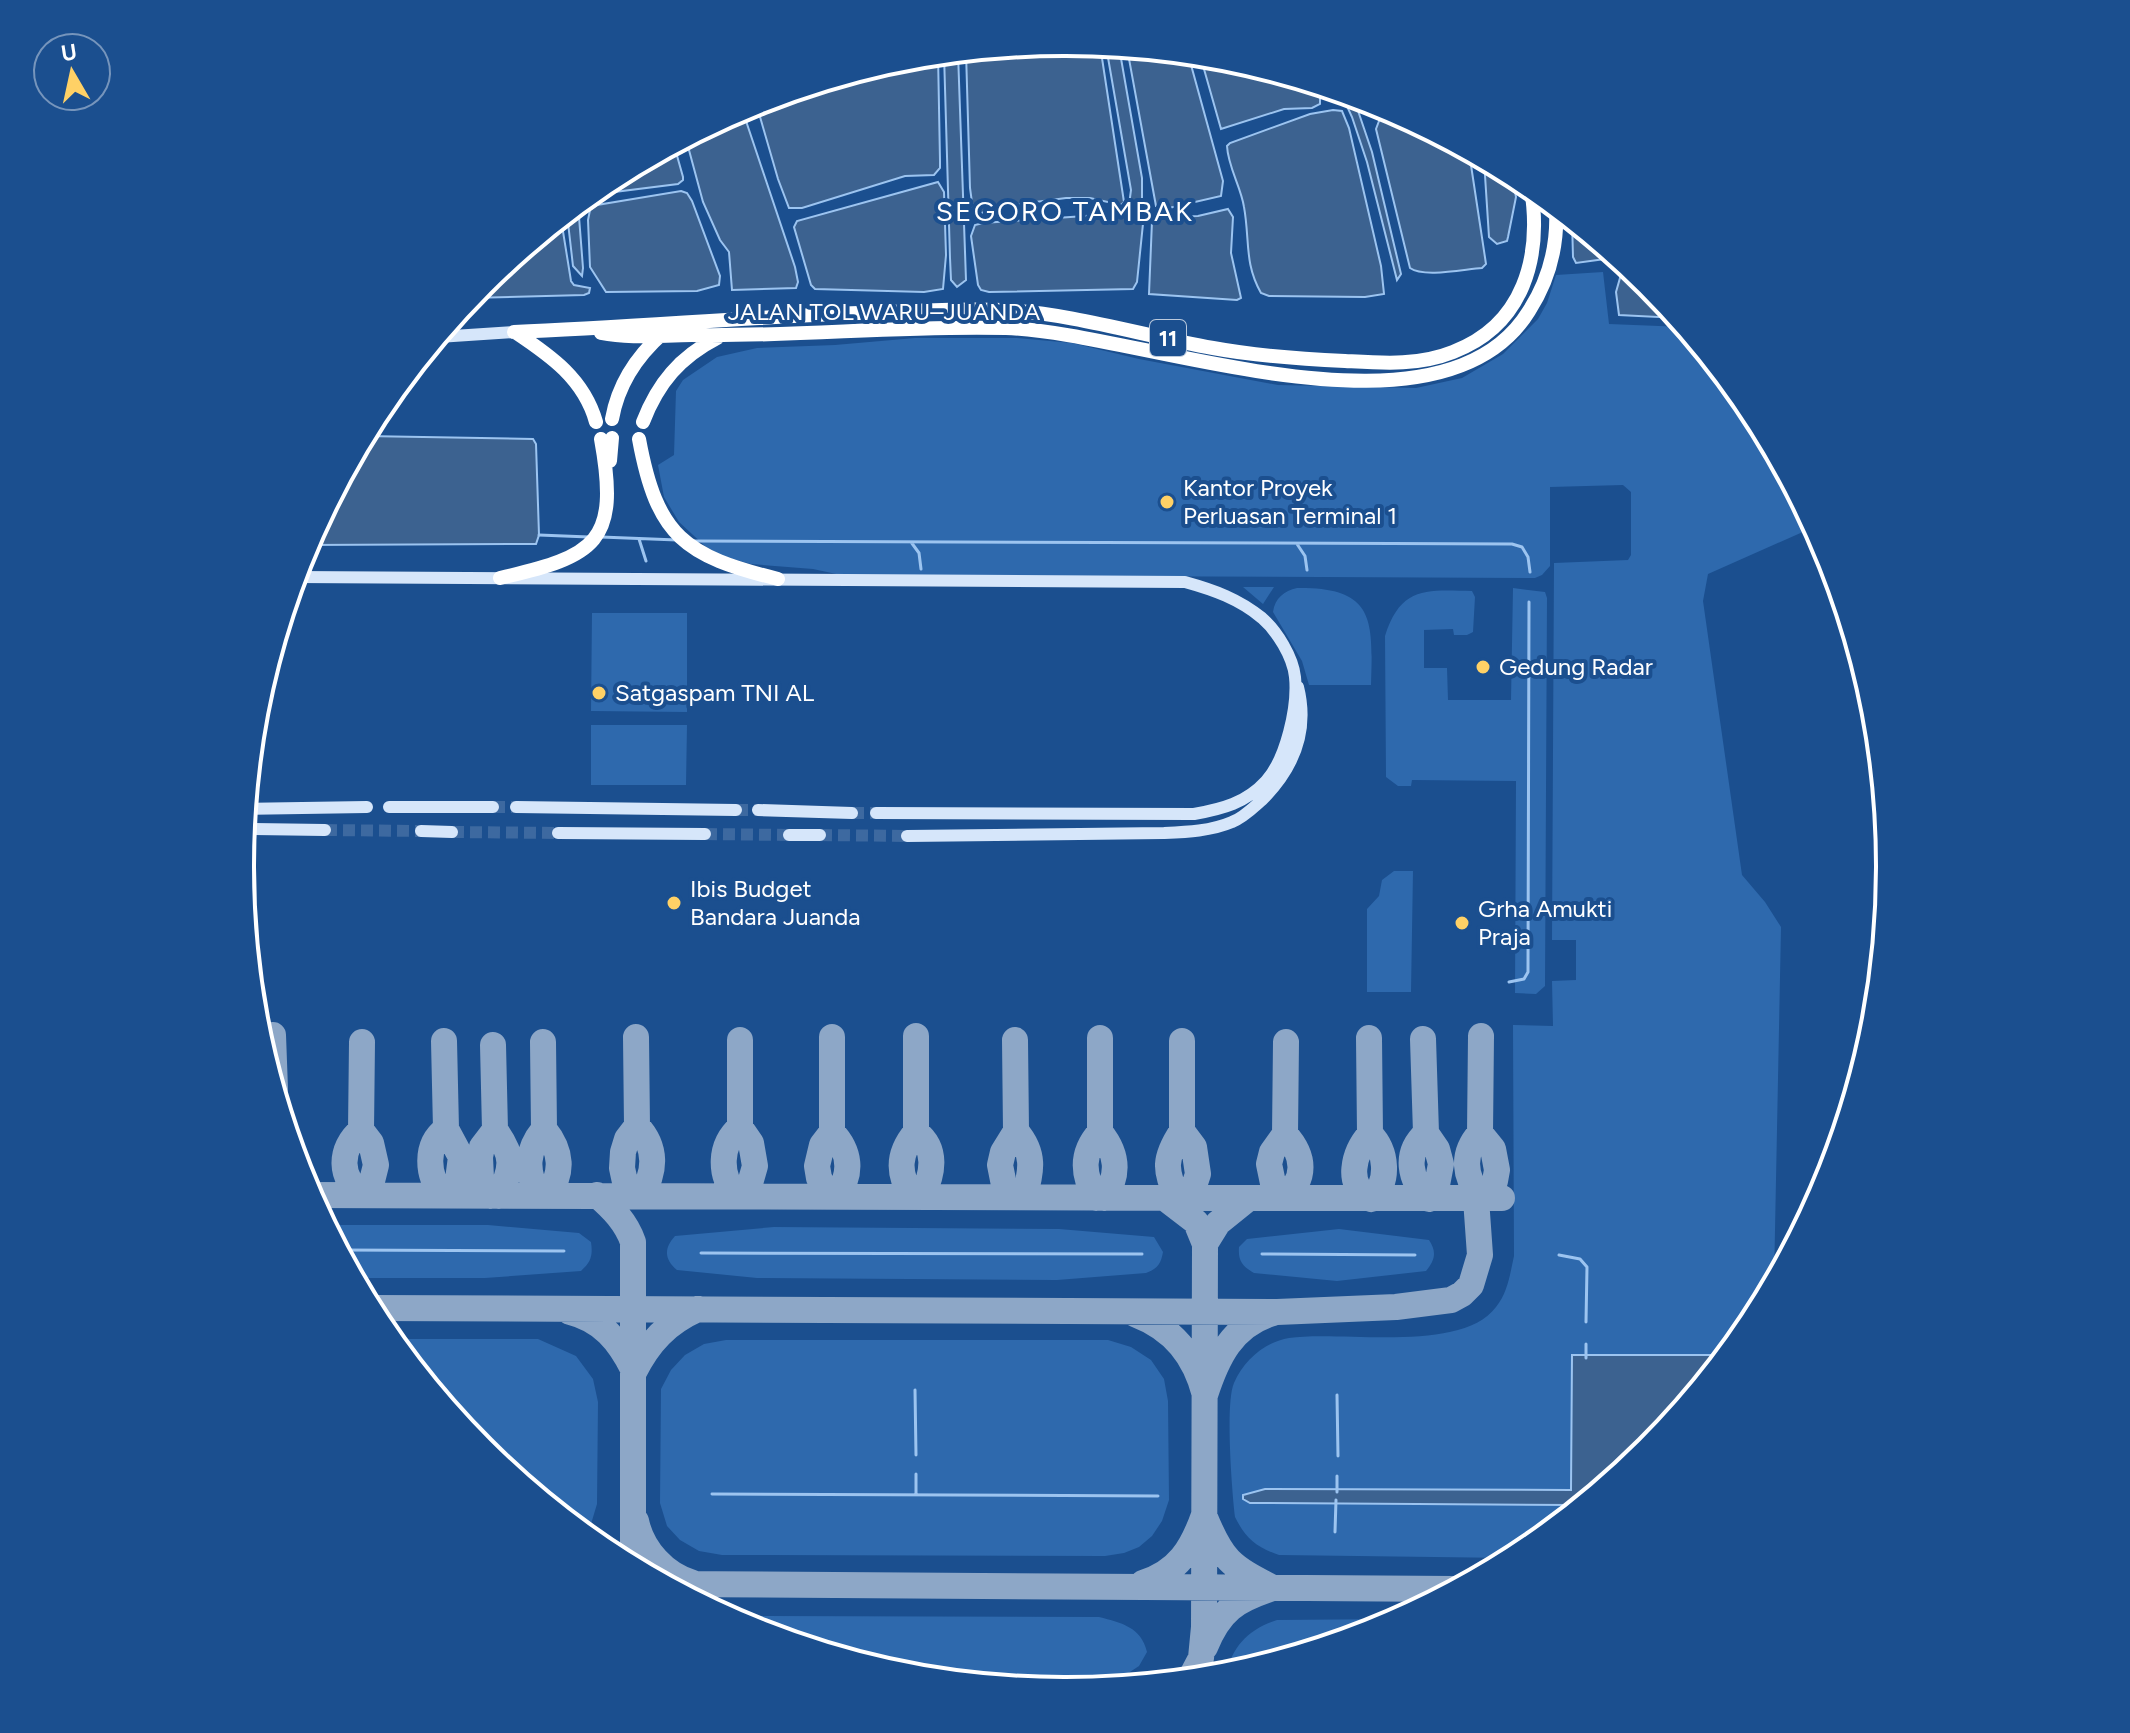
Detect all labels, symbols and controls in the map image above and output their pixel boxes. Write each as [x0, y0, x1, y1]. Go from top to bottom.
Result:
north arrow [32, 32, 112, 112]
text: U [59, 38, 79, 67]
district label: SEGORO TAMBAK [936, 194, 1194, 228]
street label: JALAN TOL WARU–JUANDA [728, 297, 1041, 326]
road number: 11 [1150, 320, 1186, 356]
place label: Kantor Proyek Perluasan Terminal 1 [1183, 473, 1397, 530]
marker: Kantor Proyek Perluasan Terminal 1 [1158, 493, 1176, 511]
place label: Gedung Radar [1499, 652, 1653, 681]
marker: Gedung Radar [1474, 658, 1492, 676]
place label: Satgaspam TNI AL [615, 678, 815, 707]
marker: Satgaspam TNI AL [590, 684, 608, 702]
place label: Ibis Budget Bandara Juanda [690, 874, 861, 931]
marker: Ibis Budget Bandara Juanda [665, 894, 683, 912]
place label: Grha Amukti Praja [1478, 894, 1612, 951]
marker: Grha Amukti Praja [1453, 914, 1471, 932]

